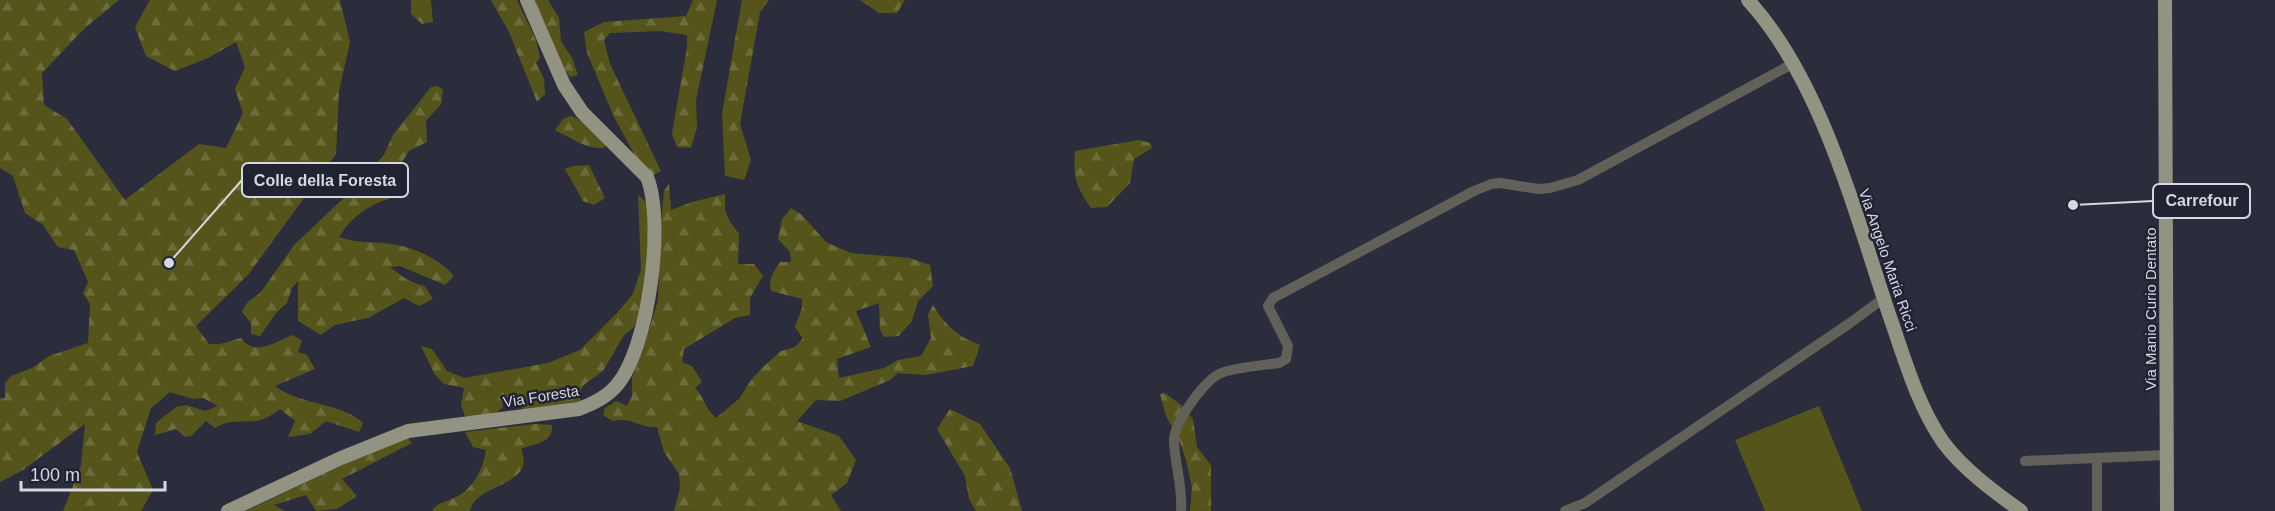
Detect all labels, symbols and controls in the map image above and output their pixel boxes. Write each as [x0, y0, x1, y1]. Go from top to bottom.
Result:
callout: Colle della Foresta [242, 163, 408, 197]
text: Colle della Foresta [254, 172, 396, 189]
callout: Carrefour [2153, 184, 2250, 218]
street label: Via Angelo Maria Ricci [1856, 186, 1920, 334]
text: Carrefour [2166, 192, 2238, 209]
street label: Via Manio Curio Dentato [2142, 227, 2159, 391]
street label: Via Foresta [502, 382, 581, 410]
scale bar [21, 454, 165, 492]
text: 100 m [30, 465, 80, 485]

